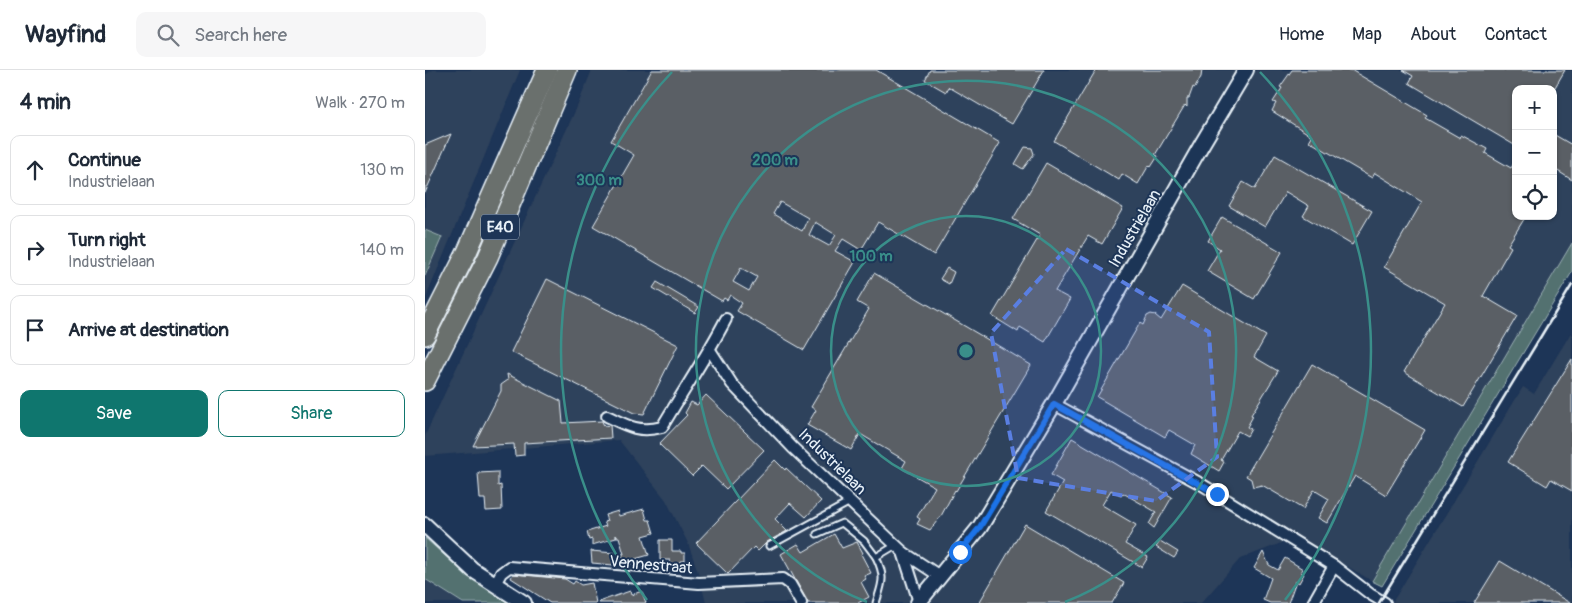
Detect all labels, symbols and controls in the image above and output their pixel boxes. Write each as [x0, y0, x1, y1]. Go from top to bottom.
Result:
search box [136, 12, 486, 57]
text: Wayfind [25, 20, 106, 49]
icon: search [154, 21, 182, 49]
text: Search here [194, 23, 287, 47]
text: Home [1279, 23, 1324, 46]
text: Map [1352, 23, 1382, 46]
text: About [1410, 23, 1456, 46]
text: Contact [1484, 23, 1547, 46]
map controls [1512, 85, 1557, 220]
button: + [1512, 85, 1557, 130]
text: 4 min [20, 89, 71, 116]
text: Walk · 270 m [315, 93, 405, 113]
button: − [1512, 130, 1557, 175]
text: Continue [68, 148, 141, 172]
text: 200 m [752, 151, 798, 170]
icon: ahead [21, 156, 49, 184]
text: 130 m [360, 160, 404, 180]
text: 300 m [576, 171, 622, 190]
text: Industrielaan [68, 172, 155, 192]
button: locate [1512, 175, 1557, 220]
street label: Industrielaan [1105, 186, 1165, 271]
road number: E40 [481, 214, 519, 240]
text: Turn right [68, 228, 146, 252]
icon: right [21, 236, 49, 264]
text: 140 m [360, 240, 404, 260]
text: 100 m [850, 247, 892, 266]
text: Industrielaan [68, 252, 155, 272]
icon: arrive [21, 316, 49, 344]
text: Arrive at destination [68, 318, 229, 342]
centre of rings [957, 342, 975, 360]
button: Save [20, 390, 208, 437]
button: Share [218, 390, 405, 437]
street label: Industrielaan [794, 424, 870, 499]
route end [1206, 483, 1229, 506]
route start [949, 541, 972, 564]
street label: Vennestraat [609, 551, 694, 579]

